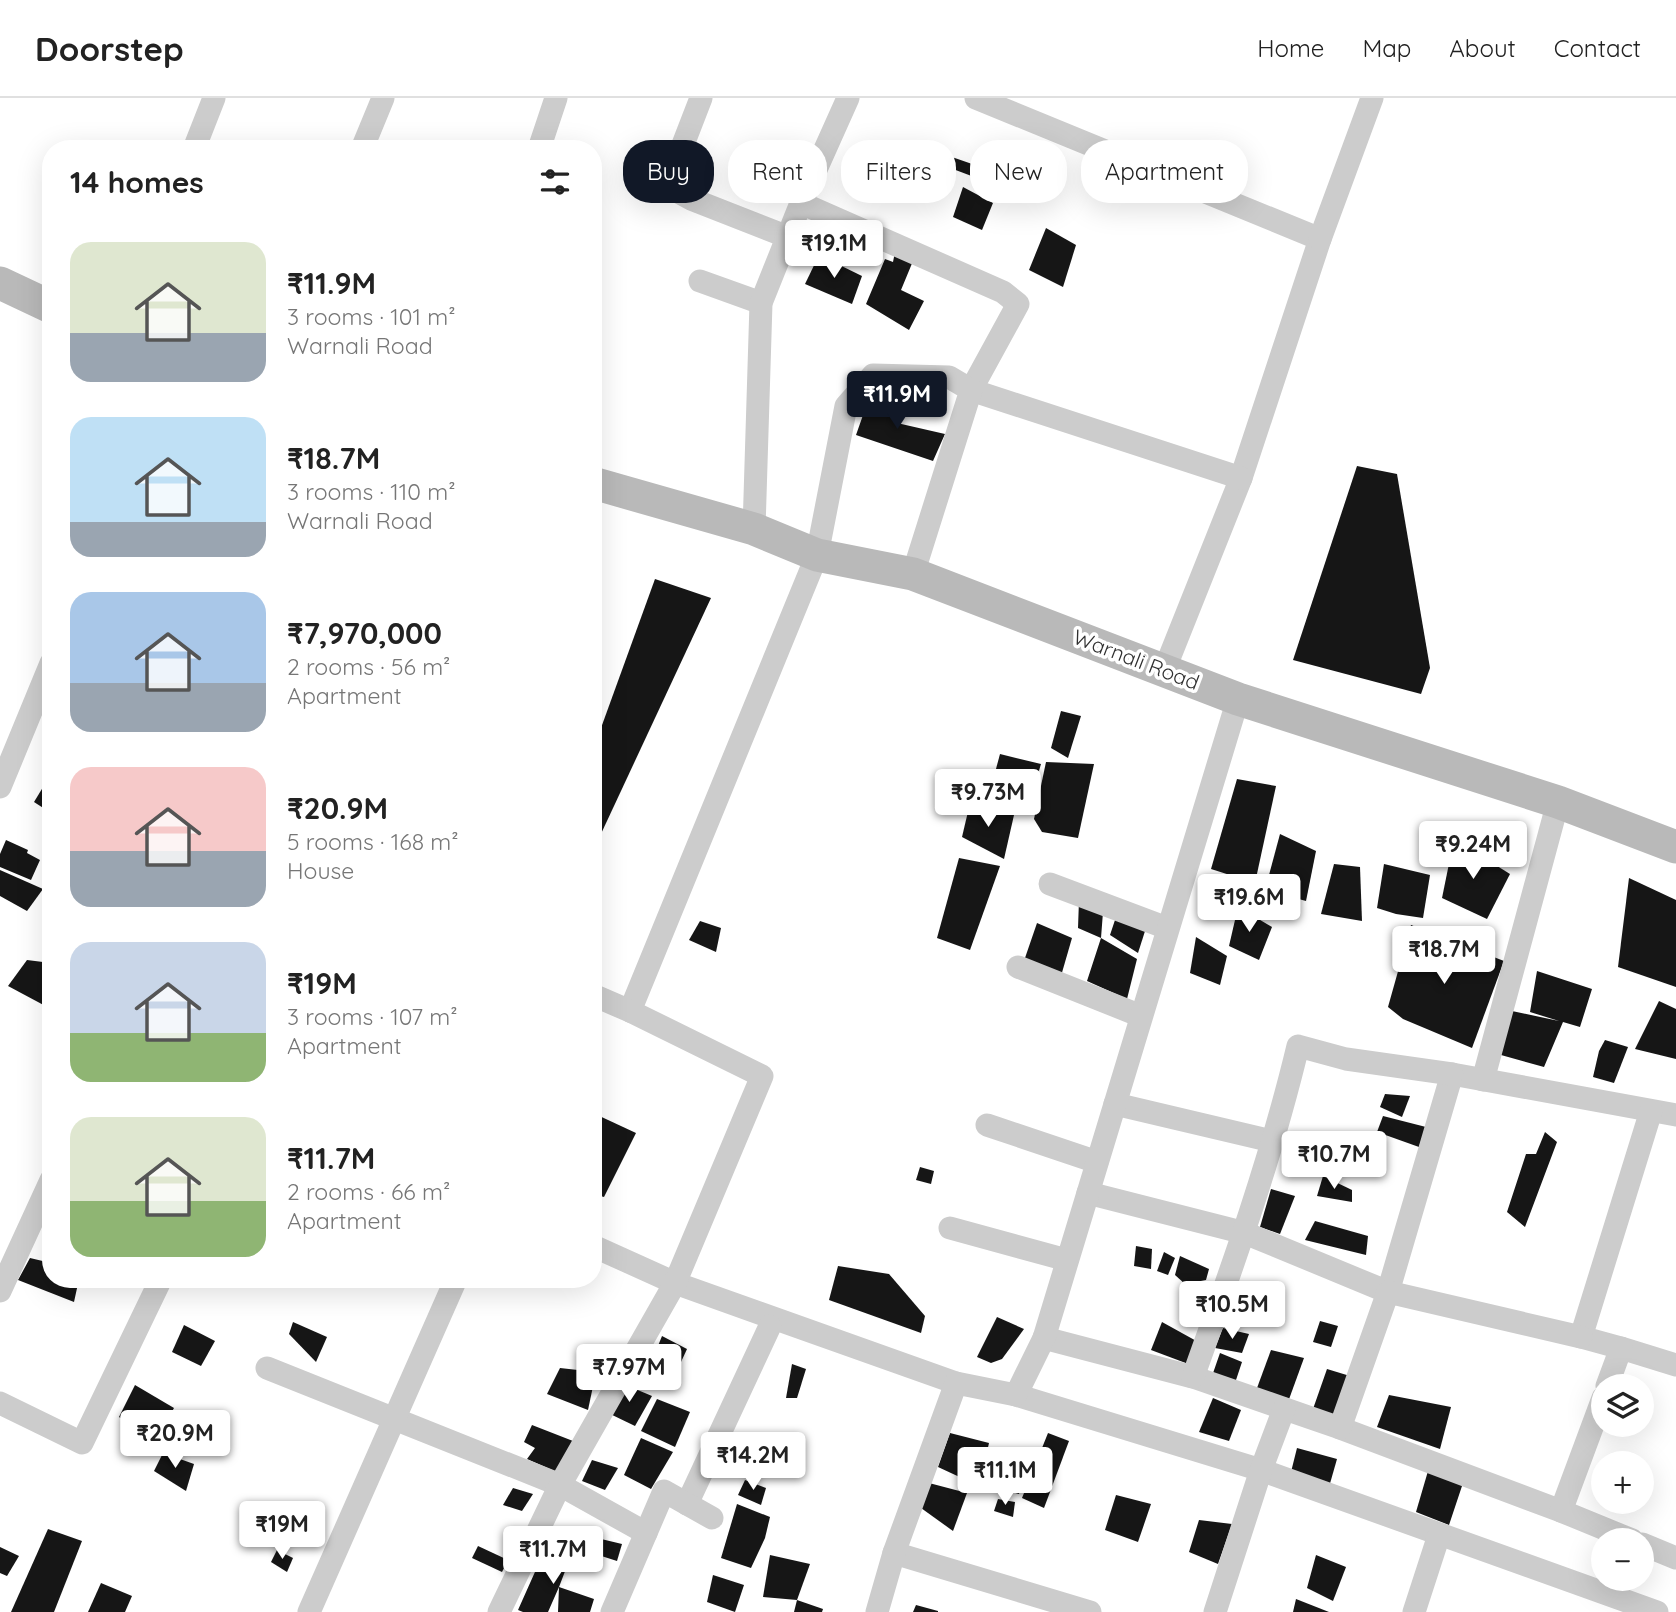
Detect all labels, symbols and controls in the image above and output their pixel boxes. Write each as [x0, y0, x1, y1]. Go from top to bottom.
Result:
text: Doorstep [35, 28, 184, 69]
text: Home [1257, 33, 1324, 63]
text: Map [1362, 33, 1411, 63]
text: About [1449, 33, 1516, 63]
text: Contact [1554, 33, 1641, 63]
chip: Buy [623, 140, 714, 203]
chip: Rent [728, 140, 827, 203]
chip: Filters [841, 140, 956, 203]
chip: New [970, 140, 1067, 203]
chip: Apartment [1081, 140, 1248, 203]
text: 14 homes [70, 163, 204, 201]
icon: filters [536, 163, 574, 201]
pin: ₹19.1M [777, 220, 891, 280]
text: ₹19.1M [801, 228, 867, 257]
text: ₹11.9M [287, 264, 376, 302]
icon: home [126, 270, 210, 354]
text: 3 rooms · 101 m² [287, 302, 456, 331]
text: Warnali Road [287, 331, 433, 360]
pin: ₹11.9M [840, 372, 954, 431]
text: ₹11.9M [863, 379, 931, 408]
text: ₹18.7M [287, 439, 380, 477]
icon: home [126, 445, 210, 529]
text: 3 rooms · 110 m² [287, 477, 456, 506]
text: Warnali Road [287, 506, 433, 535]
text: ₹7,970,000 [287, 614, 442, 652]
icon: home [126, 620, 210, 704]
street label: Warnali Road [1070, 623, 1203, 695]
text: 2 rooms · 56 m² [287, 652, 450, 681]
text: Apartment [287, 681, 401, 710]
pin: ₹9.73M [931, 770, 1045, 829]
text: ₹9.73M [951, 777, 1025, 806]
text: ₹20.9M [287, 789, 388, 827]
icon: home [126, 795, 210, 879]
pin: ₹9.24M [1416, 822, 1530, 881]
text: 5 rooms · 168 m² [287, 827, 459, 856]
text: ₹9.24M [1435, 829, 1511, 858]
text: House [287, 856, 354, 885]
pin: ₹19.6M [1192, 874, 1306, 934]
text: ₹19.6M [1213, 882, 1285, 911]
pin: ₹18.7M [1387, 926, 1501, 986]
text: ₹18.7M [1408, 934, 1480, 963]
text: ₹19M [287, 964, 357, 1002]
icon: home [126, 970, 210, 1054]
text: 3 rooms · 107 m² [287, 1002, 458, 1031]
text: Apartment [287, 1031, 401, 1060]
pin: ₹10.7M [1277, 1132, 1391, 1191]
text: ₹11.7M [287, 1139, 375, 1177]
text: ₹10.7M [1298, 1139, 1370, 1168]
icon: home [126, 1145, 210, 1229]
text: 2 rooms · 66 m² [287, 1177, 450, 1206]
text: Apartment [287, 1206, 401, 1235]
pin: ₹10.5M [1175, 1282, 1289, 1341]
text: ₹10.5M [1195, 1289, 1269, 1318]
pin: ₹7.97M [572, 1344, 686, 1404]
text: ₹7.97M [592, 1352, 666, 1381]
map controls [1591, 1374, 1654, 1591]
button: layers [1591, 1374, 1654, 1437]
pin: ₹20.9M [118, 1410, 232, 1470]
text: ₹20.9M [136, 1418, 214, 1447]
pin: ₹14.2M [696, 1432, 810, 1492]
text: ₹14.2M [717, 1440, 789, 1469]
pin: ₹11.1M [948, 1448, 1062, 1507]
button: + [1591, 1451, 1654, 1514]
text: ₹11.1M [974, 1455, 1036, 1484]
pin: ₹19M [241, 1502, 323, 1561]
text: ₹19M [255, 1509, 309, 1538]
pin: ₹11.7M [496, 1526, 610, 1586]
button: − [1591, 1528, 1654, 1591]
text: ₹11.7M [519, 1534, 587, 1563]

